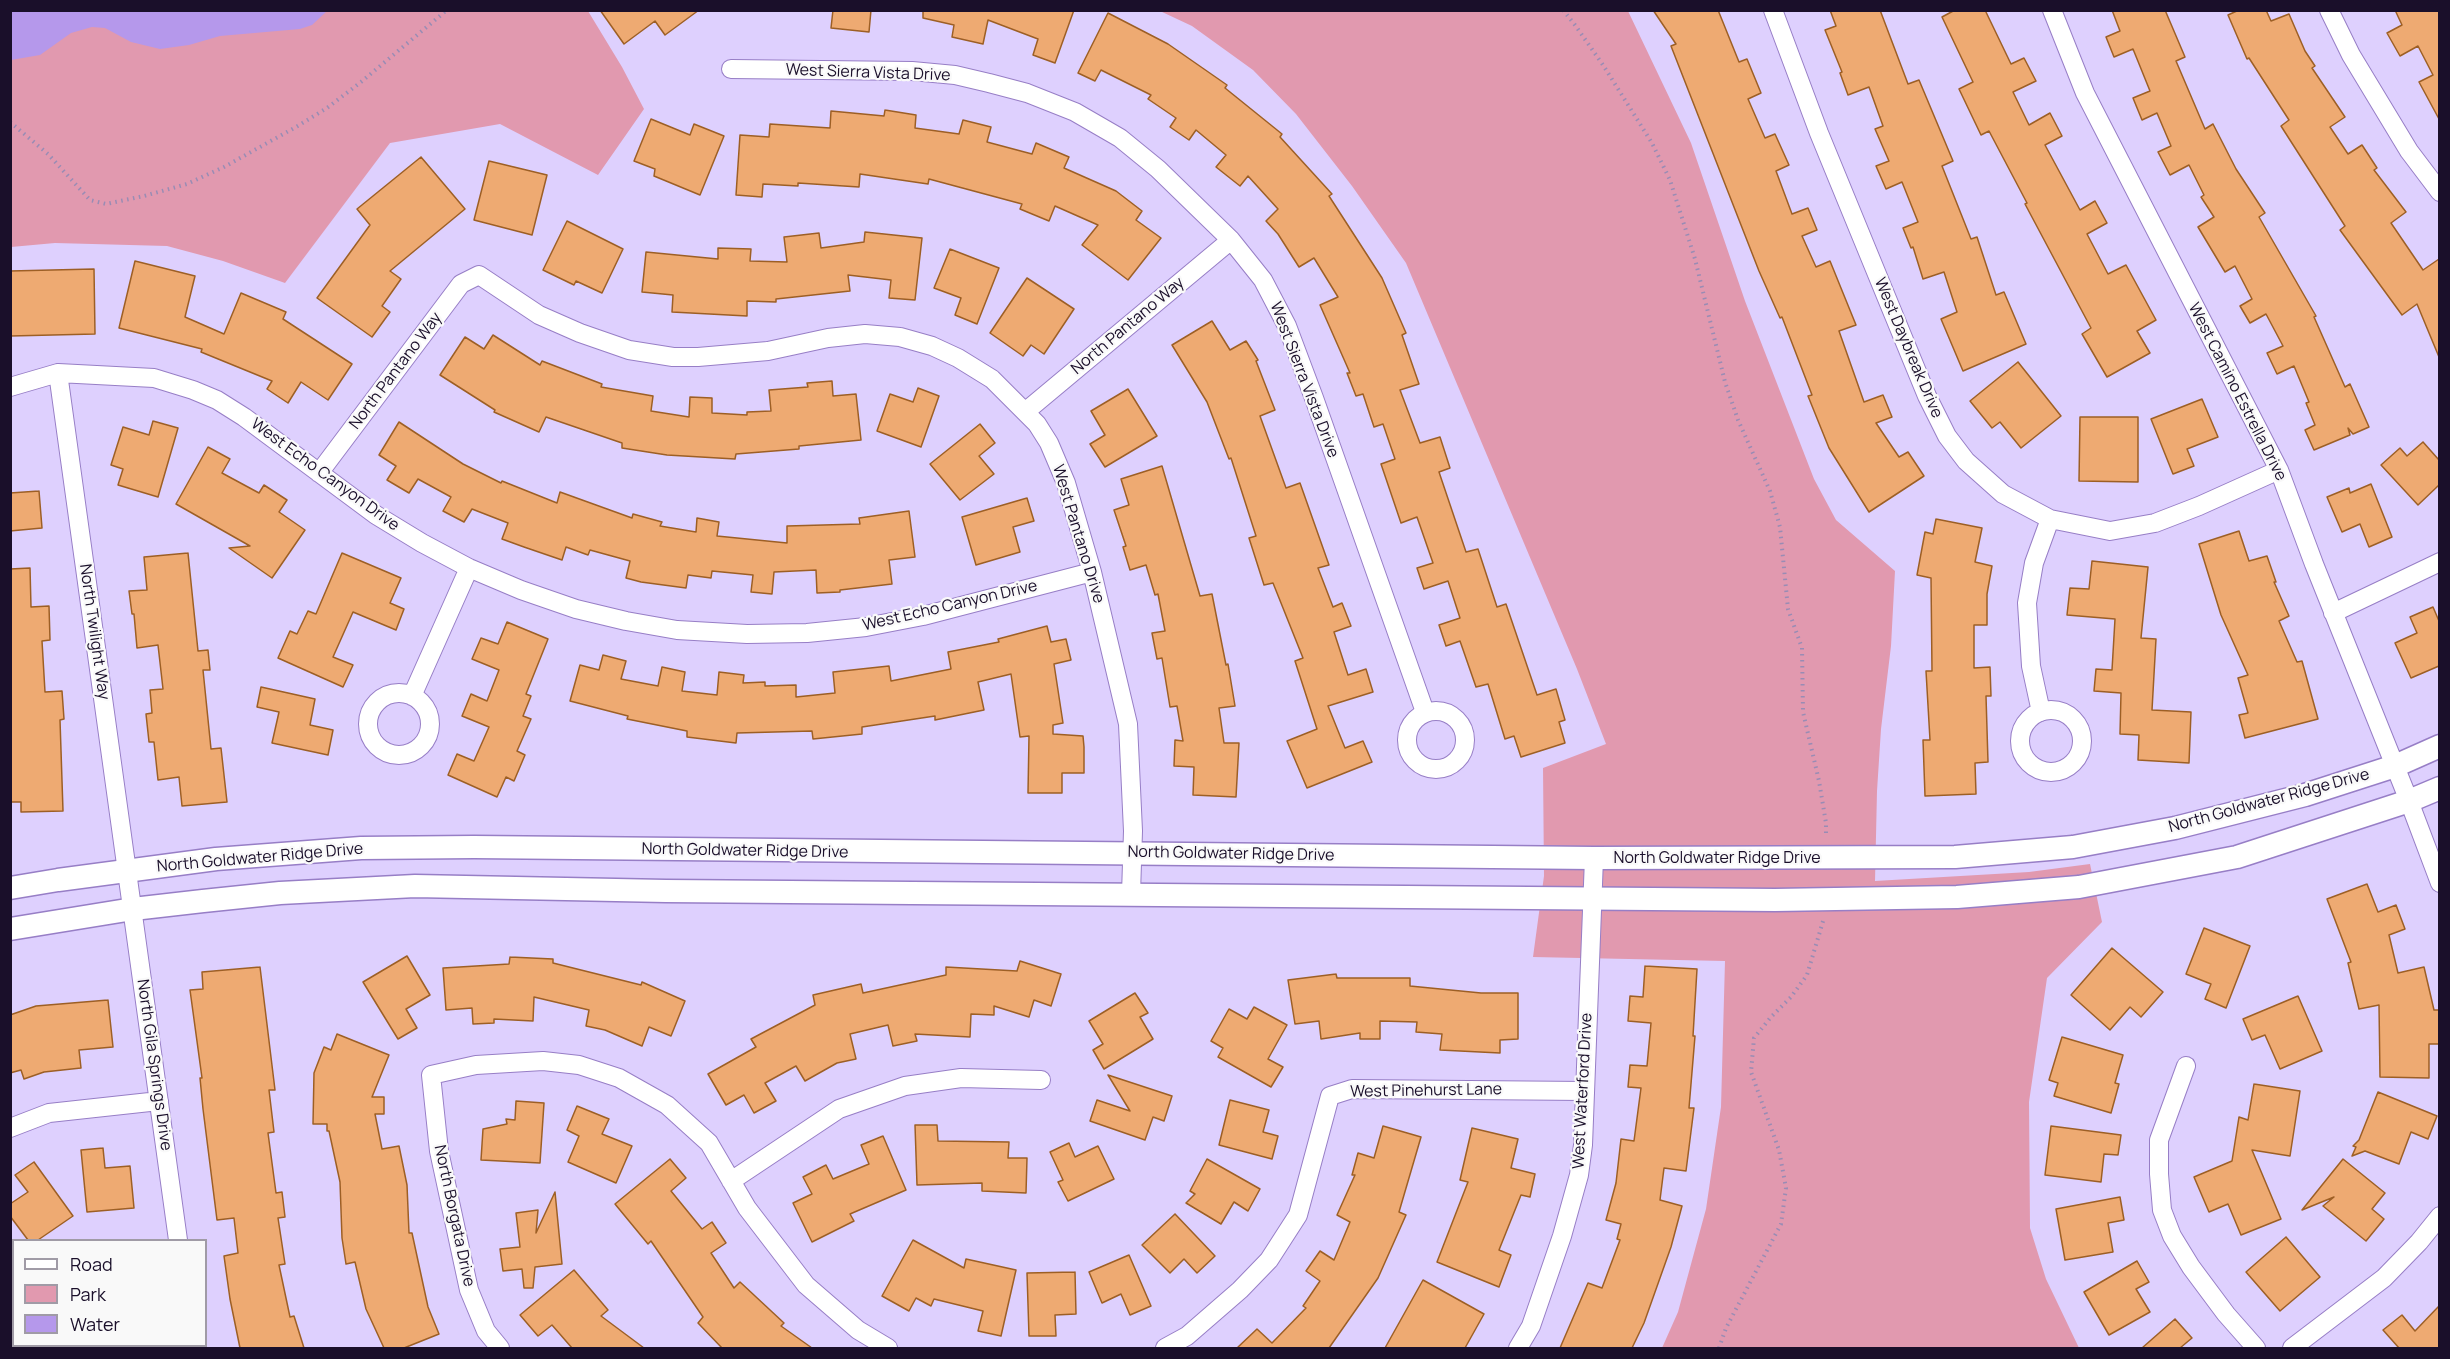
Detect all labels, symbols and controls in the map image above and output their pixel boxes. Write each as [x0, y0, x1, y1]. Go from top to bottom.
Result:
street label: West Sierra Vista Drive [785, 61, 951, 85]
street label: North Pantano Way [1068, 273, 1188, 379]
street label: West Daybreak Drive [1870, 275, 1946, 421]
street label: West Sierra Vista Drive [1265, 300, 1343, 460]
street label: West Camino Estrella Drive [2184, 300, 2290, 484]
street label: North Pantano Way [346, 309, 446, 433]
street label: West Echo Canyon Drive [247, 415, 403, 535]
street label: West Pantano Drive [1048, 462, 1108, 606]
street label: North Twilight Way [75, 563, 113, 701]
street label: West Echo Canyon Drive [861, 577, 1039, 635]
street label: North Goldwater Ridge Drive [2166, 765, 2372, 837]
street label: North Goldwater Ridge Drive [156, 839, 364, 877]
street label: North Goldwater Ridge Drive [641, 840, 849, 862]
street label: North Goldwater Ridge Drive [1127, 843, 1335, 865]
street label: North Goldwater Ridge Drive [1613, 849, 1821, 869]
street label: North Gila Springs Drive [132, 978, 176, 1152]
street label: West Waterford Drive [1569, 1012, 1597, 1170]
street label: West Pinehurst Lane [1350, 1080, 1502, 1102]
street label: North Borgata Drive [430, 1143, 478, 1289]
legend [12, 1239, 207, 1347]
text: Road [70, 1252, 113, 1276]
text: Park [70, 1282, 106, 1306]
text: Water [70, 1312, 120, 1336]

